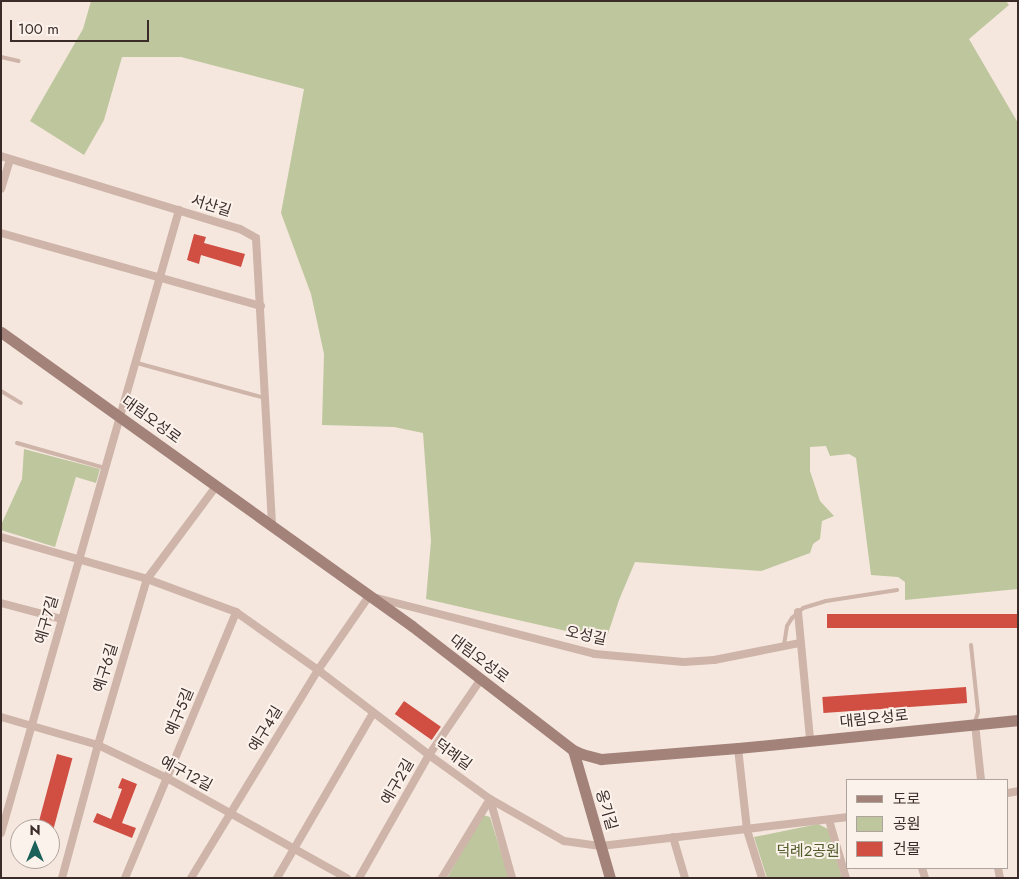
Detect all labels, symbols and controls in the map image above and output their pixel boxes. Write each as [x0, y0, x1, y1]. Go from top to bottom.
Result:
scale bar [12, 10, 151, 42]
text: 100 m [18, 18, 59, 40]
street label: 서산길 [189, 191, 233, 221]
street label: 대림오성로 [118, 392, 184, 448]
street label: 예구7길 [32, 594, 62, 646]
street label: 오성길 [564, 623, 608, 649]
street label: 대림오성로 [446, 631, 512, 687]
street label: 예구6길 [90, 641, 122, 695]
street label: 예구5길 [162, 686, 198, 738]
street label: 예구4길 [245, 703, 287, 755]
street label: 대림오성로 [839, 706, 909, 732]
street label: 덕례길 [431, 736, 475, 774]
street label: 예구12길 [157, 753, 215, 795]
street label: 예구2길 [378, 756, 418, 808]
legend [846, 779, 1009, 869]
street label: 옹기길 [592, 788, 620, 832]
text: 도로 [893, 788, 921, 810]
text: 공원 [893, 813, 921, 835]
north arrow [10, 819, 60, 869]
text: N [29, 820, 41, 840]
text: 건물 [893, 838, 921, 860]
park label: 덕례2공원 [776, 843, 840, 861]

